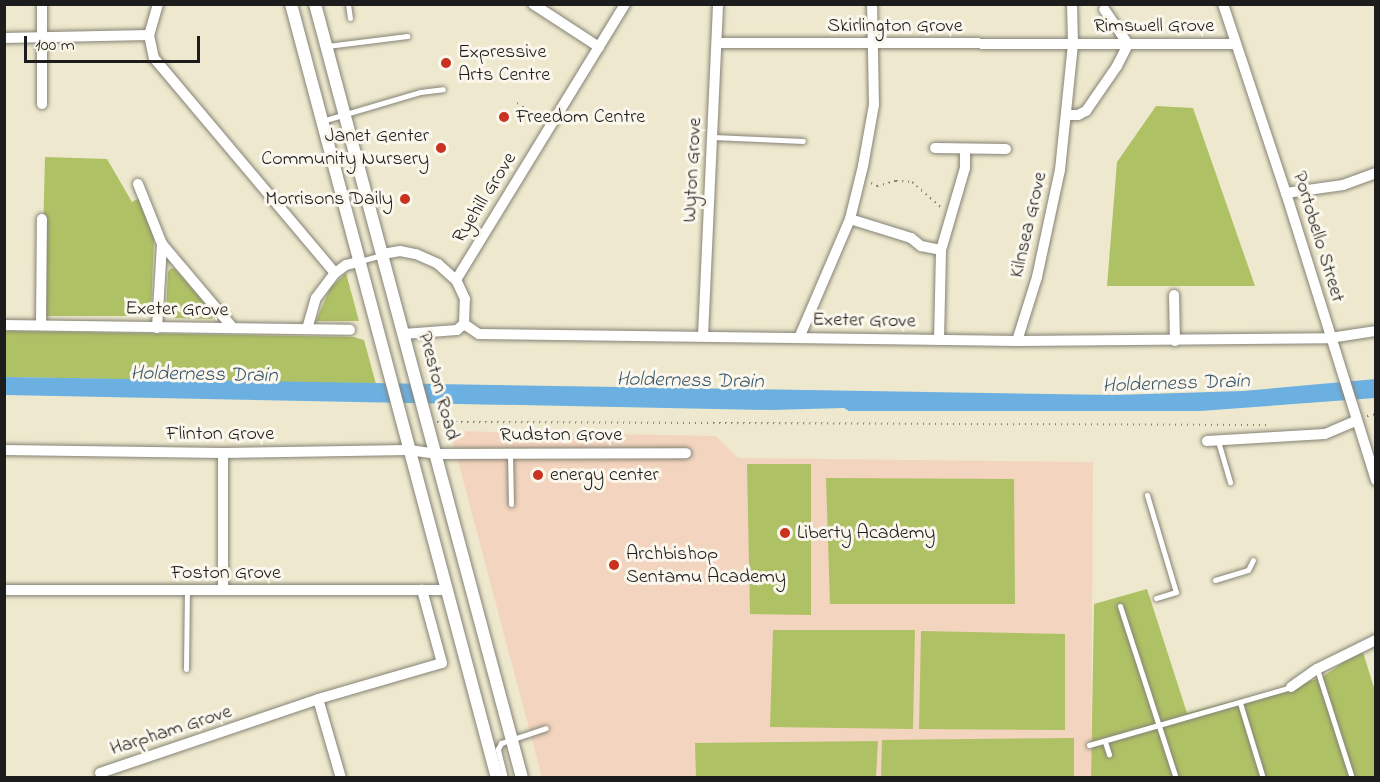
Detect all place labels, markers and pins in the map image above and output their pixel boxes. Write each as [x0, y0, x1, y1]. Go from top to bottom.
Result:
place label: Expressive Arts Centre [458, 40, 550, 87]
marker: Expressive Arts Centre [439, 56, 453, 70]
place label: Freedom Centre [516, 105, 645, 129]
marker: Freedom Centre [497, 110, 511, 124]
place label: Janet Genter Community Nursery [261, 124, 429, 171]
marker: Janet Genter Community Nursery [434, 141, 448, 155]
place label: Morrisons Daily [265, 187, 393, 211]
marker: Morrisons Daily [398, 192, 412, 206]
place label: energy center [550, 463, 659, 487]
marker: energy center [531, 468, 545, 482]
place label: Liberty Academy [797, 521, 935, 545]
marker: Liberty Academy [778, 526, 792, 540]
place label: Archbishop Sentamu Academy [626, 542, 786, 589]
marker: Archbishop Sentamu Academy [607, 558, 621, 572]

